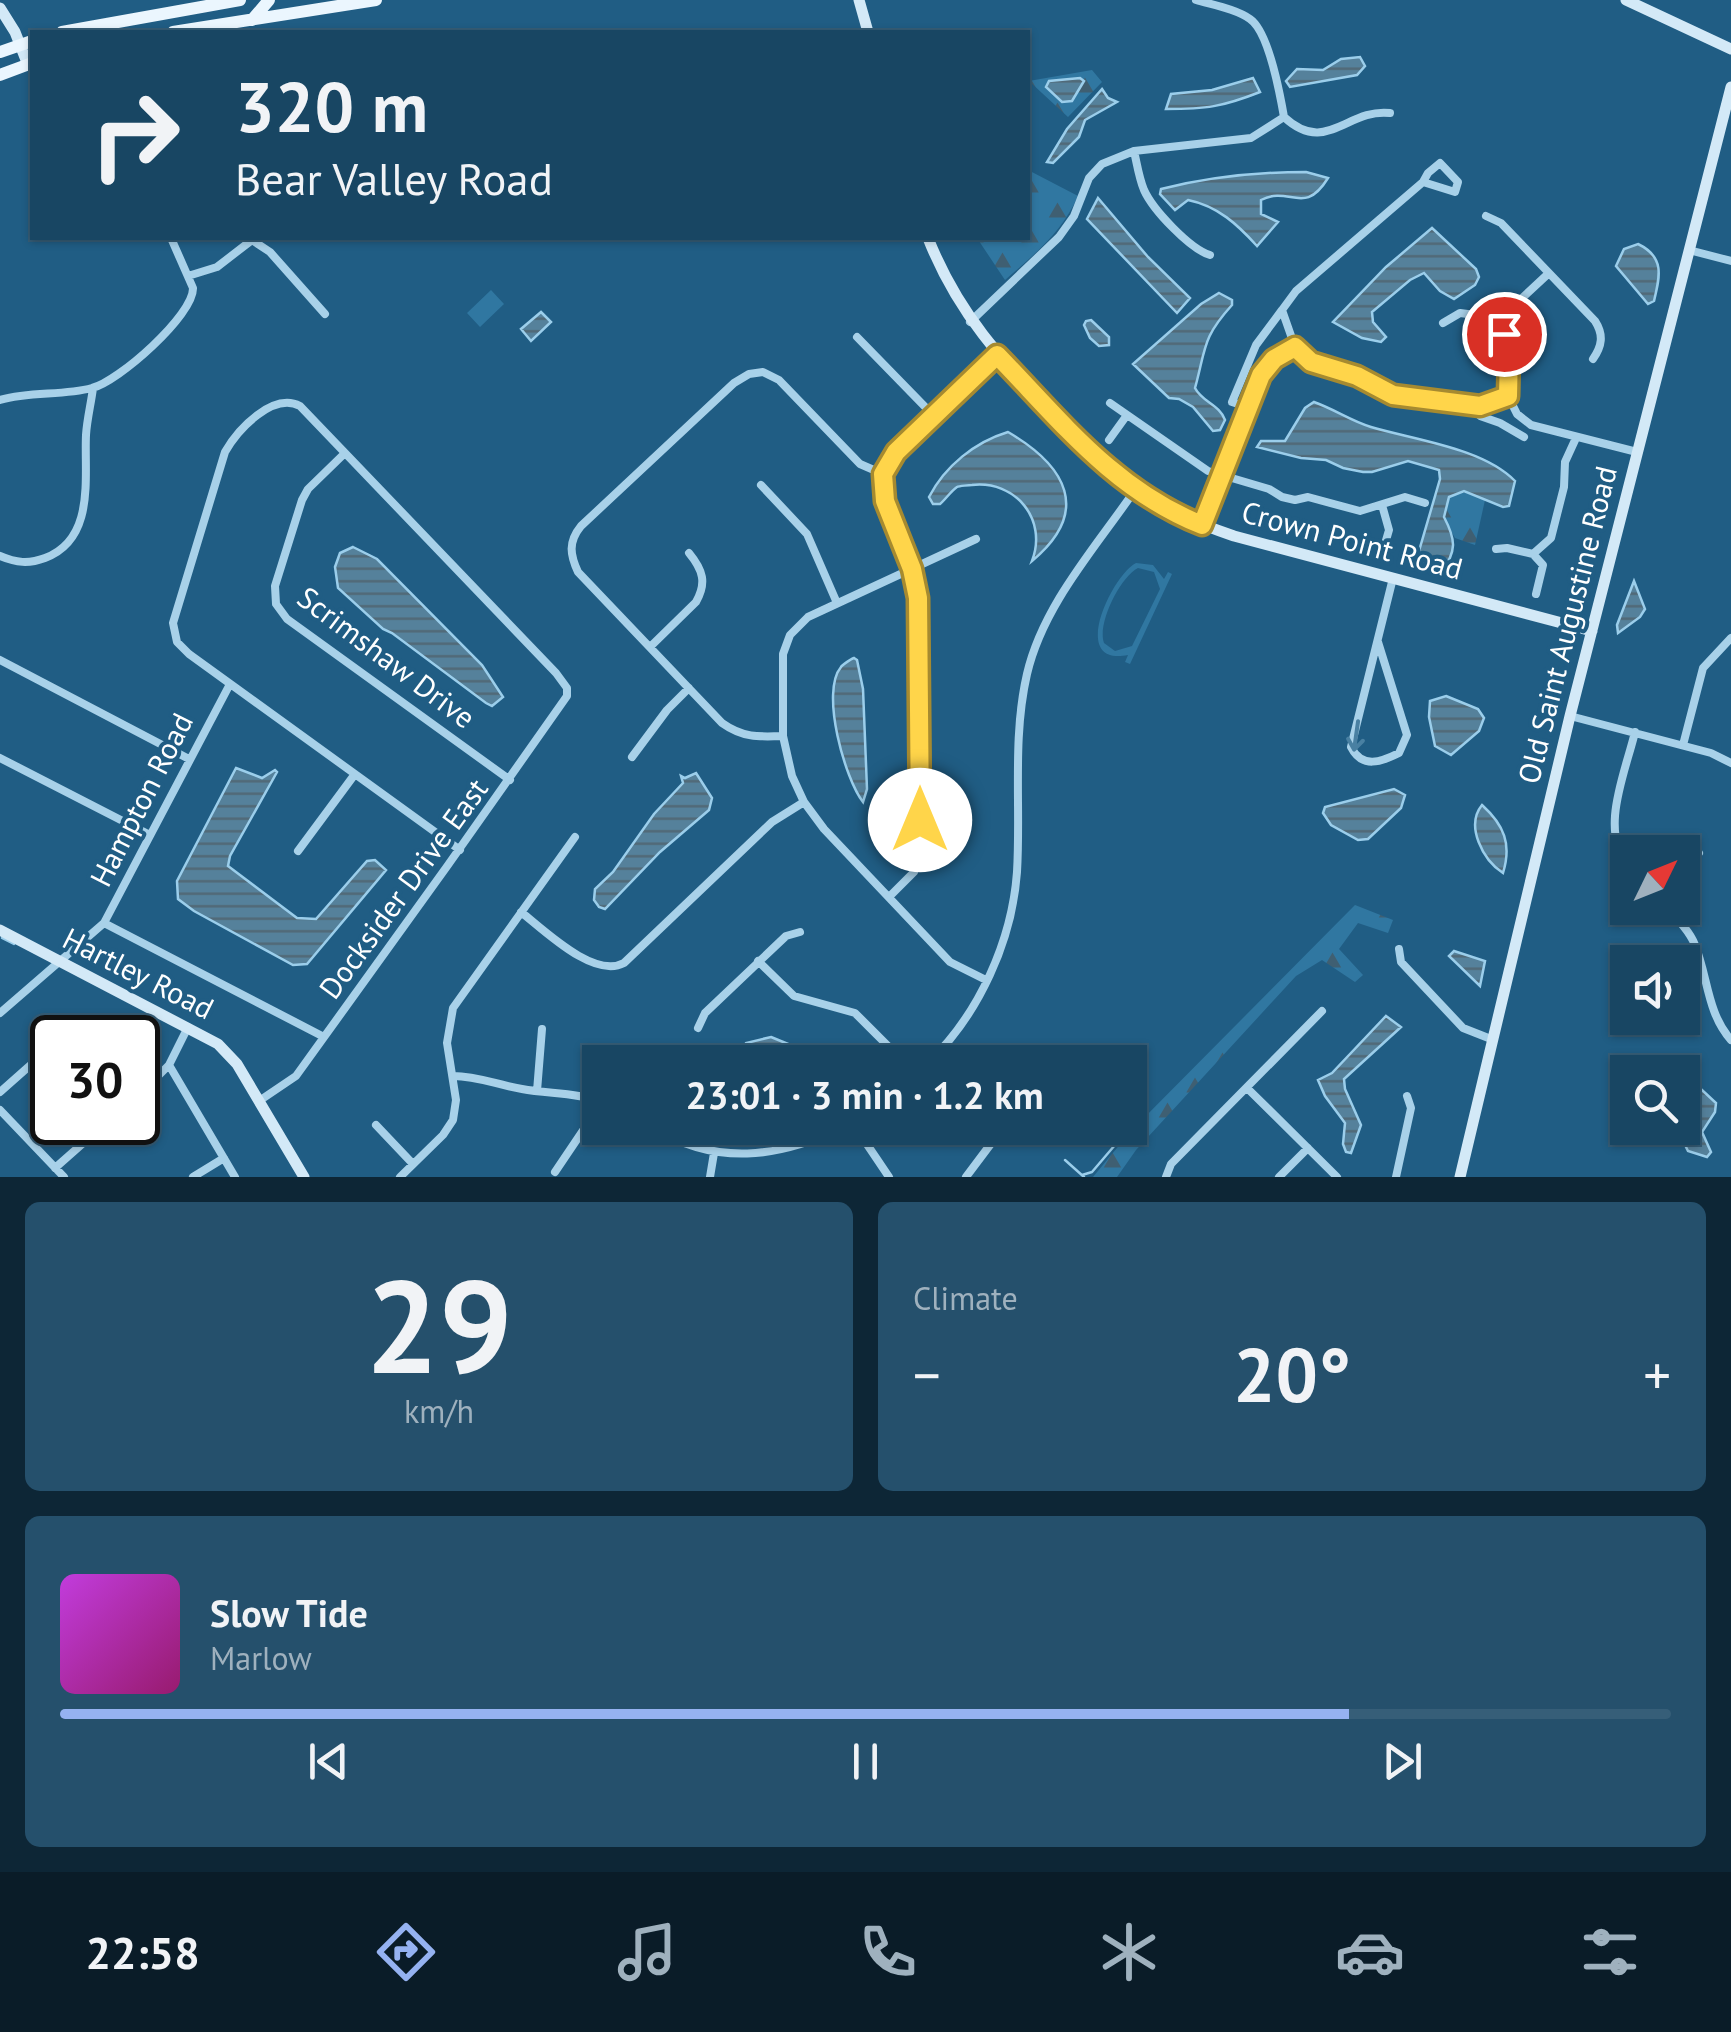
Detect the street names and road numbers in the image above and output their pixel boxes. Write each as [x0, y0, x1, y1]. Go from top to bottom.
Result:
street label: Old Saint Augustine Road [1508, 462, 1625, 787]
street label: Crown Point Road [1238, 491, 1467, 588]
street label: Scrimshaw Drive [290, 577, 484, 736]
street label: Hampton Road [80, 706, 201, 893]
street label: Docksider Drive East [310, 770, 496, 1006]
street label: Hartley Road [57, 918, 221, 1027]

